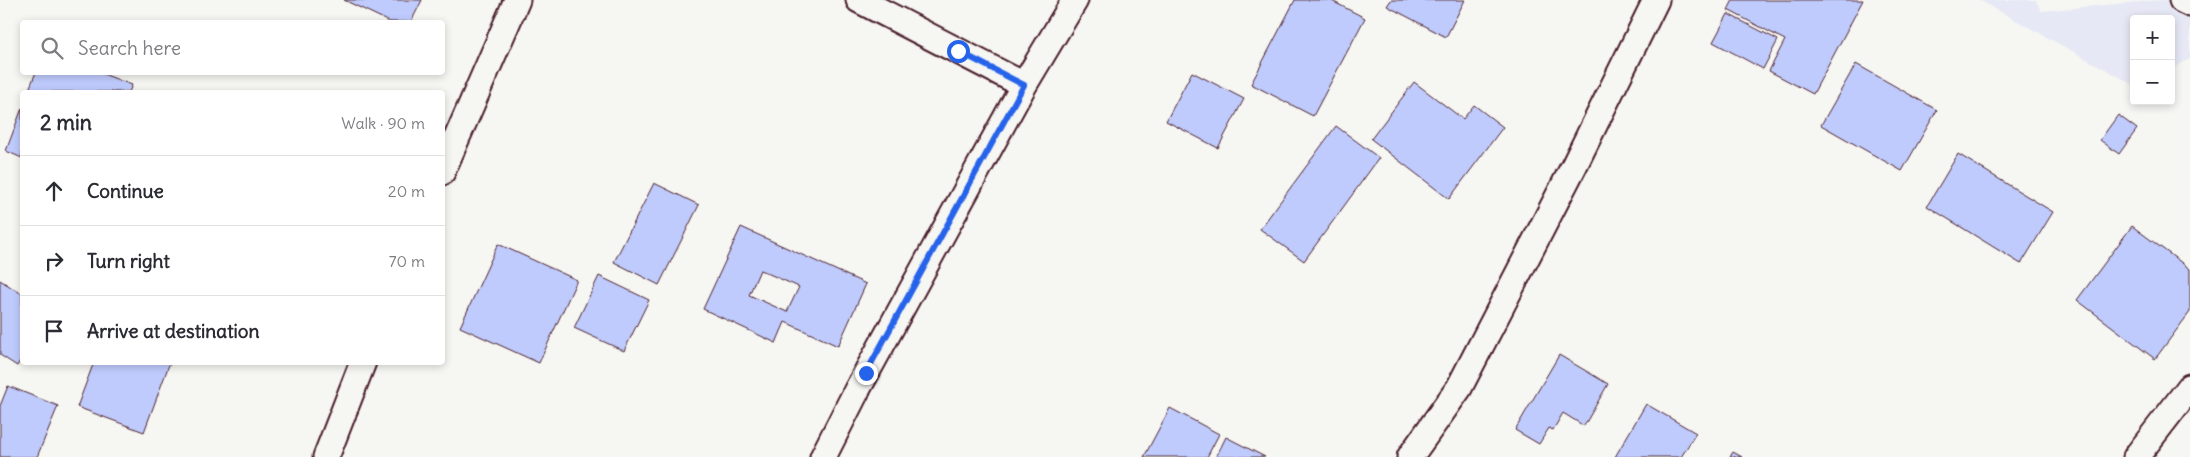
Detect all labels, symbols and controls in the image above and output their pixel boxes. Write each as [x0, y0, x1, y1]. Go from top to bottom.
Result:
map controls [2130, 15, 2175, 105]
button: + [2130, 15, 2175, 60]
search box [20, 20, 445, 75]
icon: search [38, 34, 66, 62]
text: Search here [78, 36, 181, 60]
route start [947, 40, 970, 63]
button: − [2130, 60, 2175, 105]
text: 2 min [40, 109, 92, 136]
text: Walk · 90 m [341, 113, 425, 133]
icon: ahead [40, 177, 68, 205]
text: Continue [87, 179, 164, 203]
text: 20 m [388, 181, 425, 201]
icon: right [40, 247, 68, 275]
text: Turn right [87, 249, 170, 273]
text: 70 m [389, 251, 425, 271]
icon: arrive [40, 317, 68, 345]
text: Arrive at destination [87, 319, 260, 343]
route end [855, 362, 878, 385]

